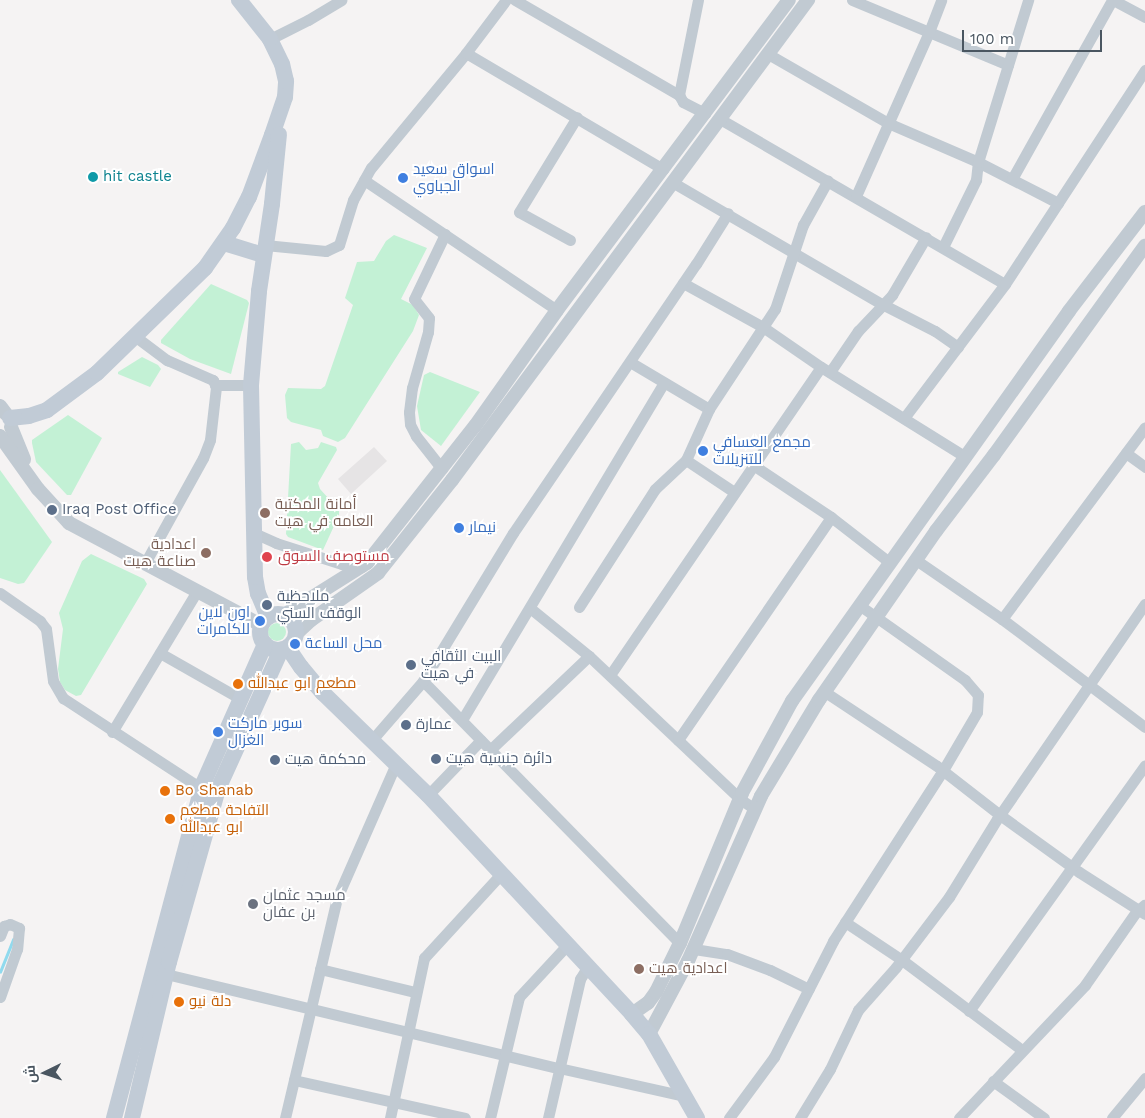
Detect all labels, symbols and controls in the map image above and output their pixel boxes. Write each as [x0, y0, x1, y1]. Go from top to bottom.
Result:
scale bar [965, 20, 1105, 52]
text: 100 m [970, 30, 1014, 48]
place label: اسواق سعيد الجباوي [413, 160, 495, 195]
place label: hit castle [103, 168, 172, 186]
marker: hit castle [87, 171, 99, 183]
marker: اسواق سعيد الجباوي [397, 172, 409, 184]
place label: مجمع العسافي للتنزيلات [713, 433, 811, 468]
marker: مجمع العسافي للتنزيلات [697, 445, 709, 457]
place label: أمانة المكتبة العامه في هيت [275, 495, 374, 530]
place label: Iraq Post Office [62, 501, 177, 519]
marker: Iraq Post Office [46, 504, 58, 516]
marker: أمانة المكتبة العامه في هيت [259, 507, 271, 519]
place label: نيمار [469, 519, 496, 537]
marker: نيمار [453, 522, 465, 534]
place label: اعدادية صناعة هيت [124, 535, 196, 570]
marker: اعدادية صناعة هيت [200, 547, 212, 559]
place label: مستوصف السوق [278, 548, 390, 566]
marker: مستوصف السوق [260, 550, 274, 564]
place label: ملاحظية الوقف السني [277, 587, 362, 622]
marker: ملاحظية الوقف السني [261, 599, 273, 611]
place label: اون لاين للكامرات [197, 603, 250, 638]
marker: اون لاين للكامرات [254, 615, 266, 627]
place label: محل الساعة [305, 635, 382, 653]
marker: محل الساعة [289, 638, 301, 650]
place label: البيت الثقافي في هيت [421, 647, 501, 682]
marker: البيت الثقافي في هيت [405, 659, 417, 671]
place label: مطعم ابو عبدالله [248, 675, 356, 693]
marker: مطعم ابو عبدالله [232, 678, 244, 690]
place label: سوبر ماركت الغزال [228, 714, 302, 749]
place label: عمارة [416, 716, 452, 734]
marker: عمارة [400, 719, 412, 731]
marker: سوبر ماركت الغزال [212, 726, 224, 738]
place label: دائرة جنسية هيت [446, 750, 552, 768]
place label: محكمة هيت [285, 751, 366, 769]
marker: دائرة جنسية هيت [430, 753, 442, 765]
marker: محكمة هيت [269, 754, 281, 766]
place label: Bo Shanab [175, 782, 253, 800]
marker: Bo Shanab [159, 785, 171, 797]
place label: التفاحة مطعم ابو عبدالله [180, 801, 269, 836]
marker: التفاحة مطعم ابو عبدالله [164, 813, 176, 825]
place label: مسجد عثمان بن عفان [263, 886, 346, 921]
marker: مسجد عثمان بن عفان [247, 898, 259, 910]
place label: اعدادية هيت [649, 960, 728, 978]
marker: اعدادية هيت [633, 963, 645, 975]
place label: دلة نيو [189, 993, 231, 1011]
marker: دلة نيو [173, 996, 185, 1008]
north arrow [20, 1048, 70, 1098]
text: ش [21, 1065, 39, 1084]

